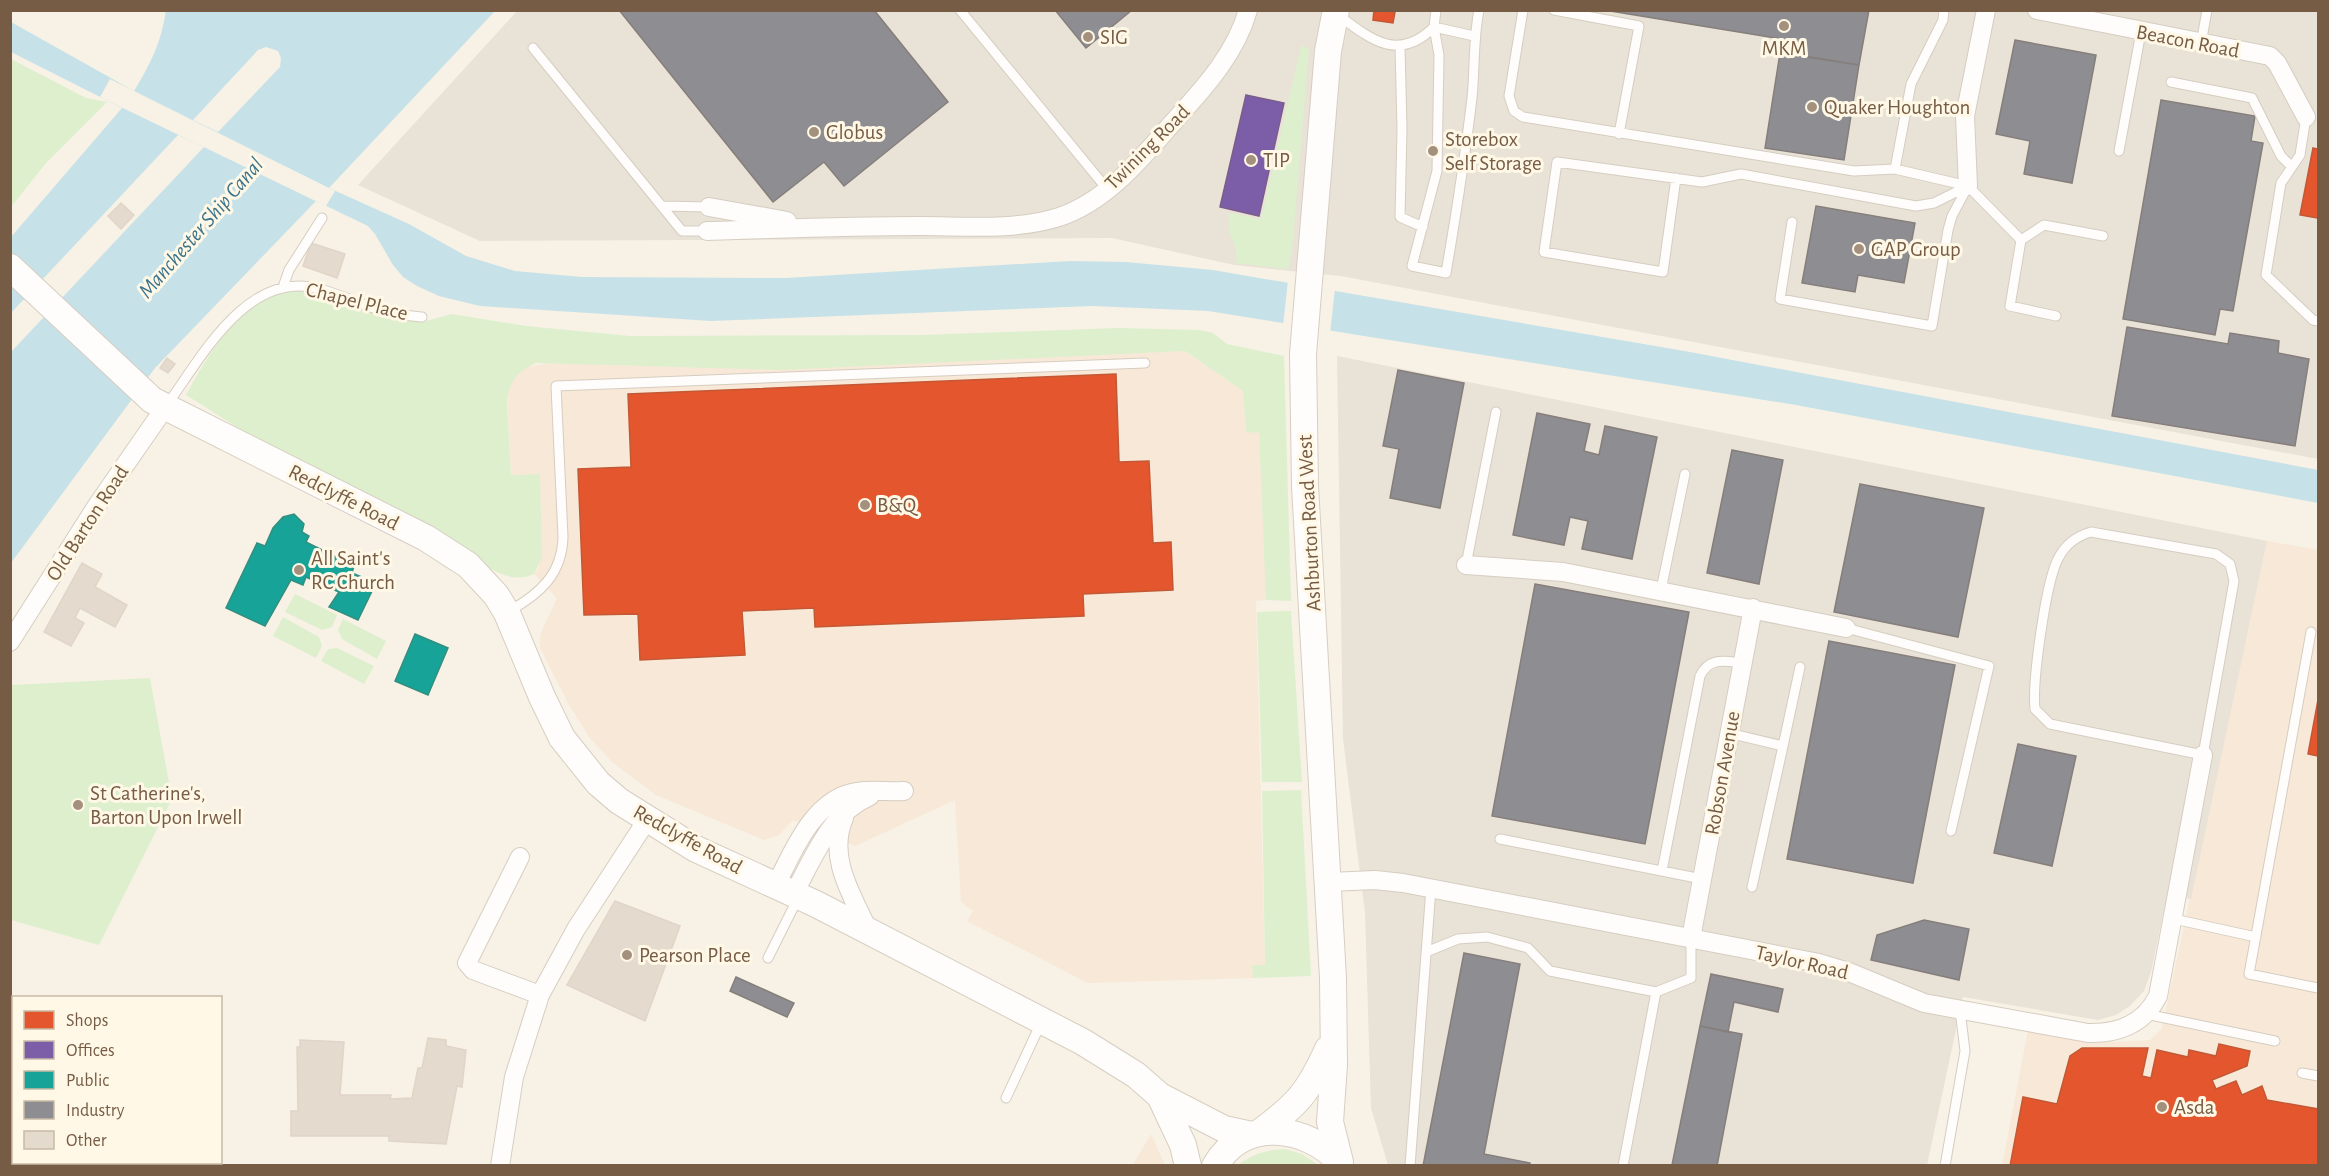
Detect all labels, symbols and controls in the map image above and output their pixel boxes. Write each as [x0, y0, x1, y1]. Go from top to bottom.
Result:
marker: MKM [1777, 19, 1791, 33]
street label: Beacon Road [2135, 21, 2241, 62]
place label: SIG [1100, 27, 1128, 48]
marker: SIG [1081, 30, 1095, 44]
place label: MKM [1762, 38, 1806, 59]
place label: Quaker Houghton [1824, 97, 1970, 118]
marker: Quaker Houghton [1805, 100, 1819, 114]
street label: Twining Road [1101, 101, 1194, 194]
place label: Globus [826, 122, 883, 143]
marker: Globus [807, 125, 821, 139]
place label: Storebox Self Storage [1445, 129, 1542, 174]
marker: Storebox Self Storage [1426, 144, 1440, 158]
place label: TIP [1263, 150, 1290, 171]
water label: Manchester Ship Canal [134, 153, 268, 303]
marker: TIP [1244, 153, 1258, 167]
place label: GAP Group [1871, 239, 1961, 260]
marker: GAP Group [1852, 242, 1866, 256]
street label: Chapel Place [304, 279, 410, 324]
street label: Ashburton Road West [1294, 434, 1325, 612]
street label: Redclyffe Road [285, 461, 403, 534]
street label: Old Barton Road [42, 462, 133, 585]
place label: B&Q [877, 495, 919, 516]
marker: B&Q [858, 498, 872, 512]
place label: All Saint's RC Church [311, 548, 395, 593]
marker: All Saint's RC Church [292, 563, 306, 577]
street label: Robson Avenue [1701, 710, 1744, 837]
place label: St Catherine's, Barton Upon Irwell [90, 783, 243, 828]
marker: St Catherine's, Barton Upon Irwell [71, 798, 85, 812]
street label: Redclyffe Road [630, 801, 746, 878]
street label: Taylor Road [1753, 942, 1850, 983]
place label: Pearson Place [639, 945, 751, 966]
marker: Pearson Place [620, 948, 634, 962]
legend [12, 996, 222, 1164]
text: Shops [66, 1012, 108, 1030]
text: Offices [66, 1042, 115, 1060]
text: Public [66, 1072, 109, 1090]
place label: Asda [2174, 1097, 2215, 1118]
marker: Asda [2155, 1100, 2169, 1114]
text: Industry [66, 1102, 125, 1120]
text: Other [66, 1132, 107, 1150]

